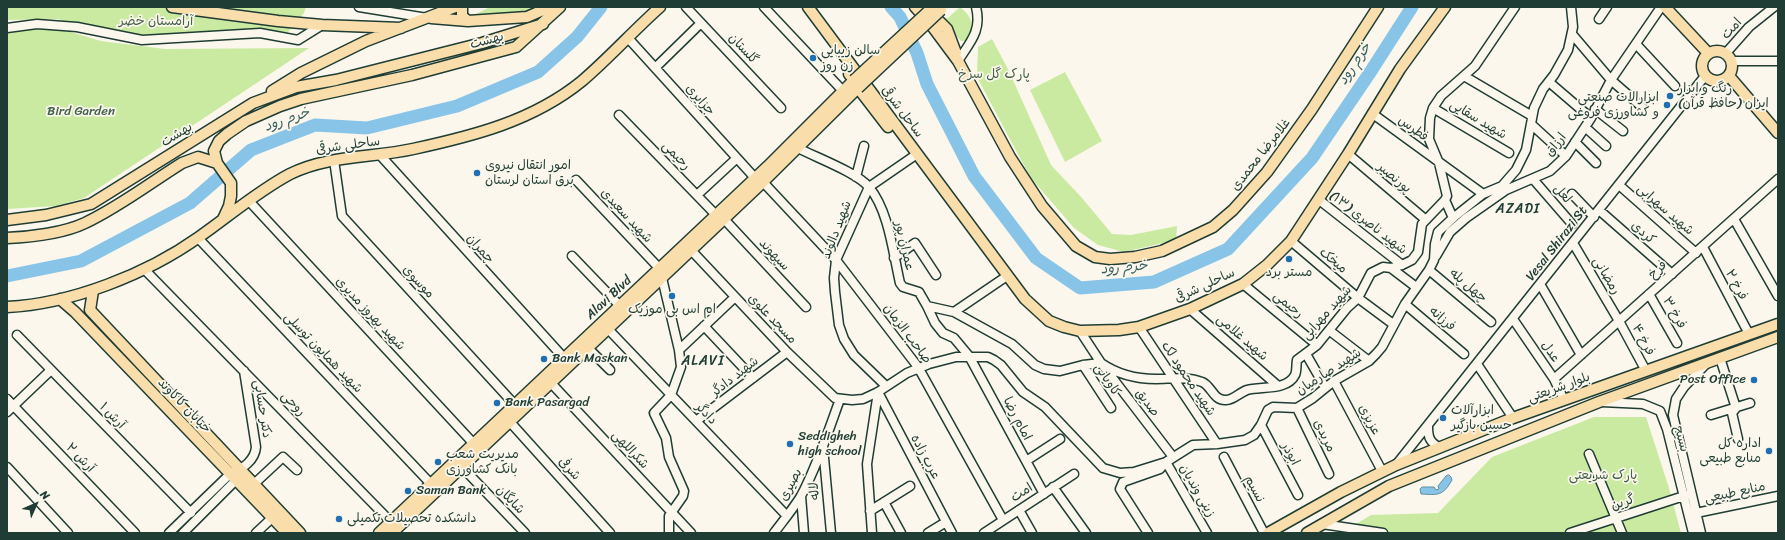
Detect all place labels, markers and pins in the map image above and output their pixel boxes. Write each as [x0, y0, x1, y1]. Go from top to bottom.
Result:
place label: سالن زیبایی زن روز [821, 43, 880, 74]
marker: سالن زیبایی زن روز [808, 53, 818, 63]
place label: رنگ و ابزار ایران (حافظ قرآن) [1678, 81, 1769, 112]
place label: ابزارالات صنعتی و کشاورزی فروغی [1568, 90, 1659, 121]
marker: رنگ و ابزار ایران (حافظ قرآن) [1665, 91, 1675, 101]
marker: ابزارالات صنعتی و کشاورزی فروغی [1662, 100, 1672, 110]
place label: امور انتقال نیروی برق استان لرستان [485, 158, 574, 189]
marker: امور انتقال نیروی برق استان لرستان [472, 168, 482, 178]
marker: مستر برد [1284, 254, 1294, 264]
place label: مستر برد [1266, 265, 1312, 281]
marker: ام اس بی موزیک [667, 291, 677, 301]
place label: ام اس بی موزیک [628, 302, 716, 318]
place label: Bank Maskan [552, 351, 628, 367]
marker: Bank Maskan [539, 354, 549, 364]
place label: Post Office [1680, 372, 1746, 388]
marker: Post Office [1749, 375, 1759, 385]
place label: Bank Pasargad [505, 395, 589, 411]
marker: Bank Pasargad [492, 398, 502, 408]
place label: ابزارآلات حسین بازگیر [1451, 403, 1512, 434]
marker: ابزارآلات حسین بازگیر [1438, 413, 1448, 423]
place label: Seddigheh high school [798, 429, 861, 460]
place label: اداره کل منابع طبیعی [1699, 436, 1761, 467]
marker: Seddigheh high school [785, 439, 795, 449]
marker: اداره کل منابع طبیعی [1764, 446, 1774, 456]
place label: مدیریت شعب بانک کشاورزی [446, 447, 519, 478]
marker: مدیریت شعب بانک کشاورزی [433, 457, 443, 467]
place label: Saman Bank [416, 483, 486, 499]
marker: Saman Bank [403, 486, 413, 496]
place label: دانشکده تحصیلات تکمیلی [347, 511, 477, 527]
marker: دانشکده تحصیلات تکمیلی [334, 514, 344, 524]

